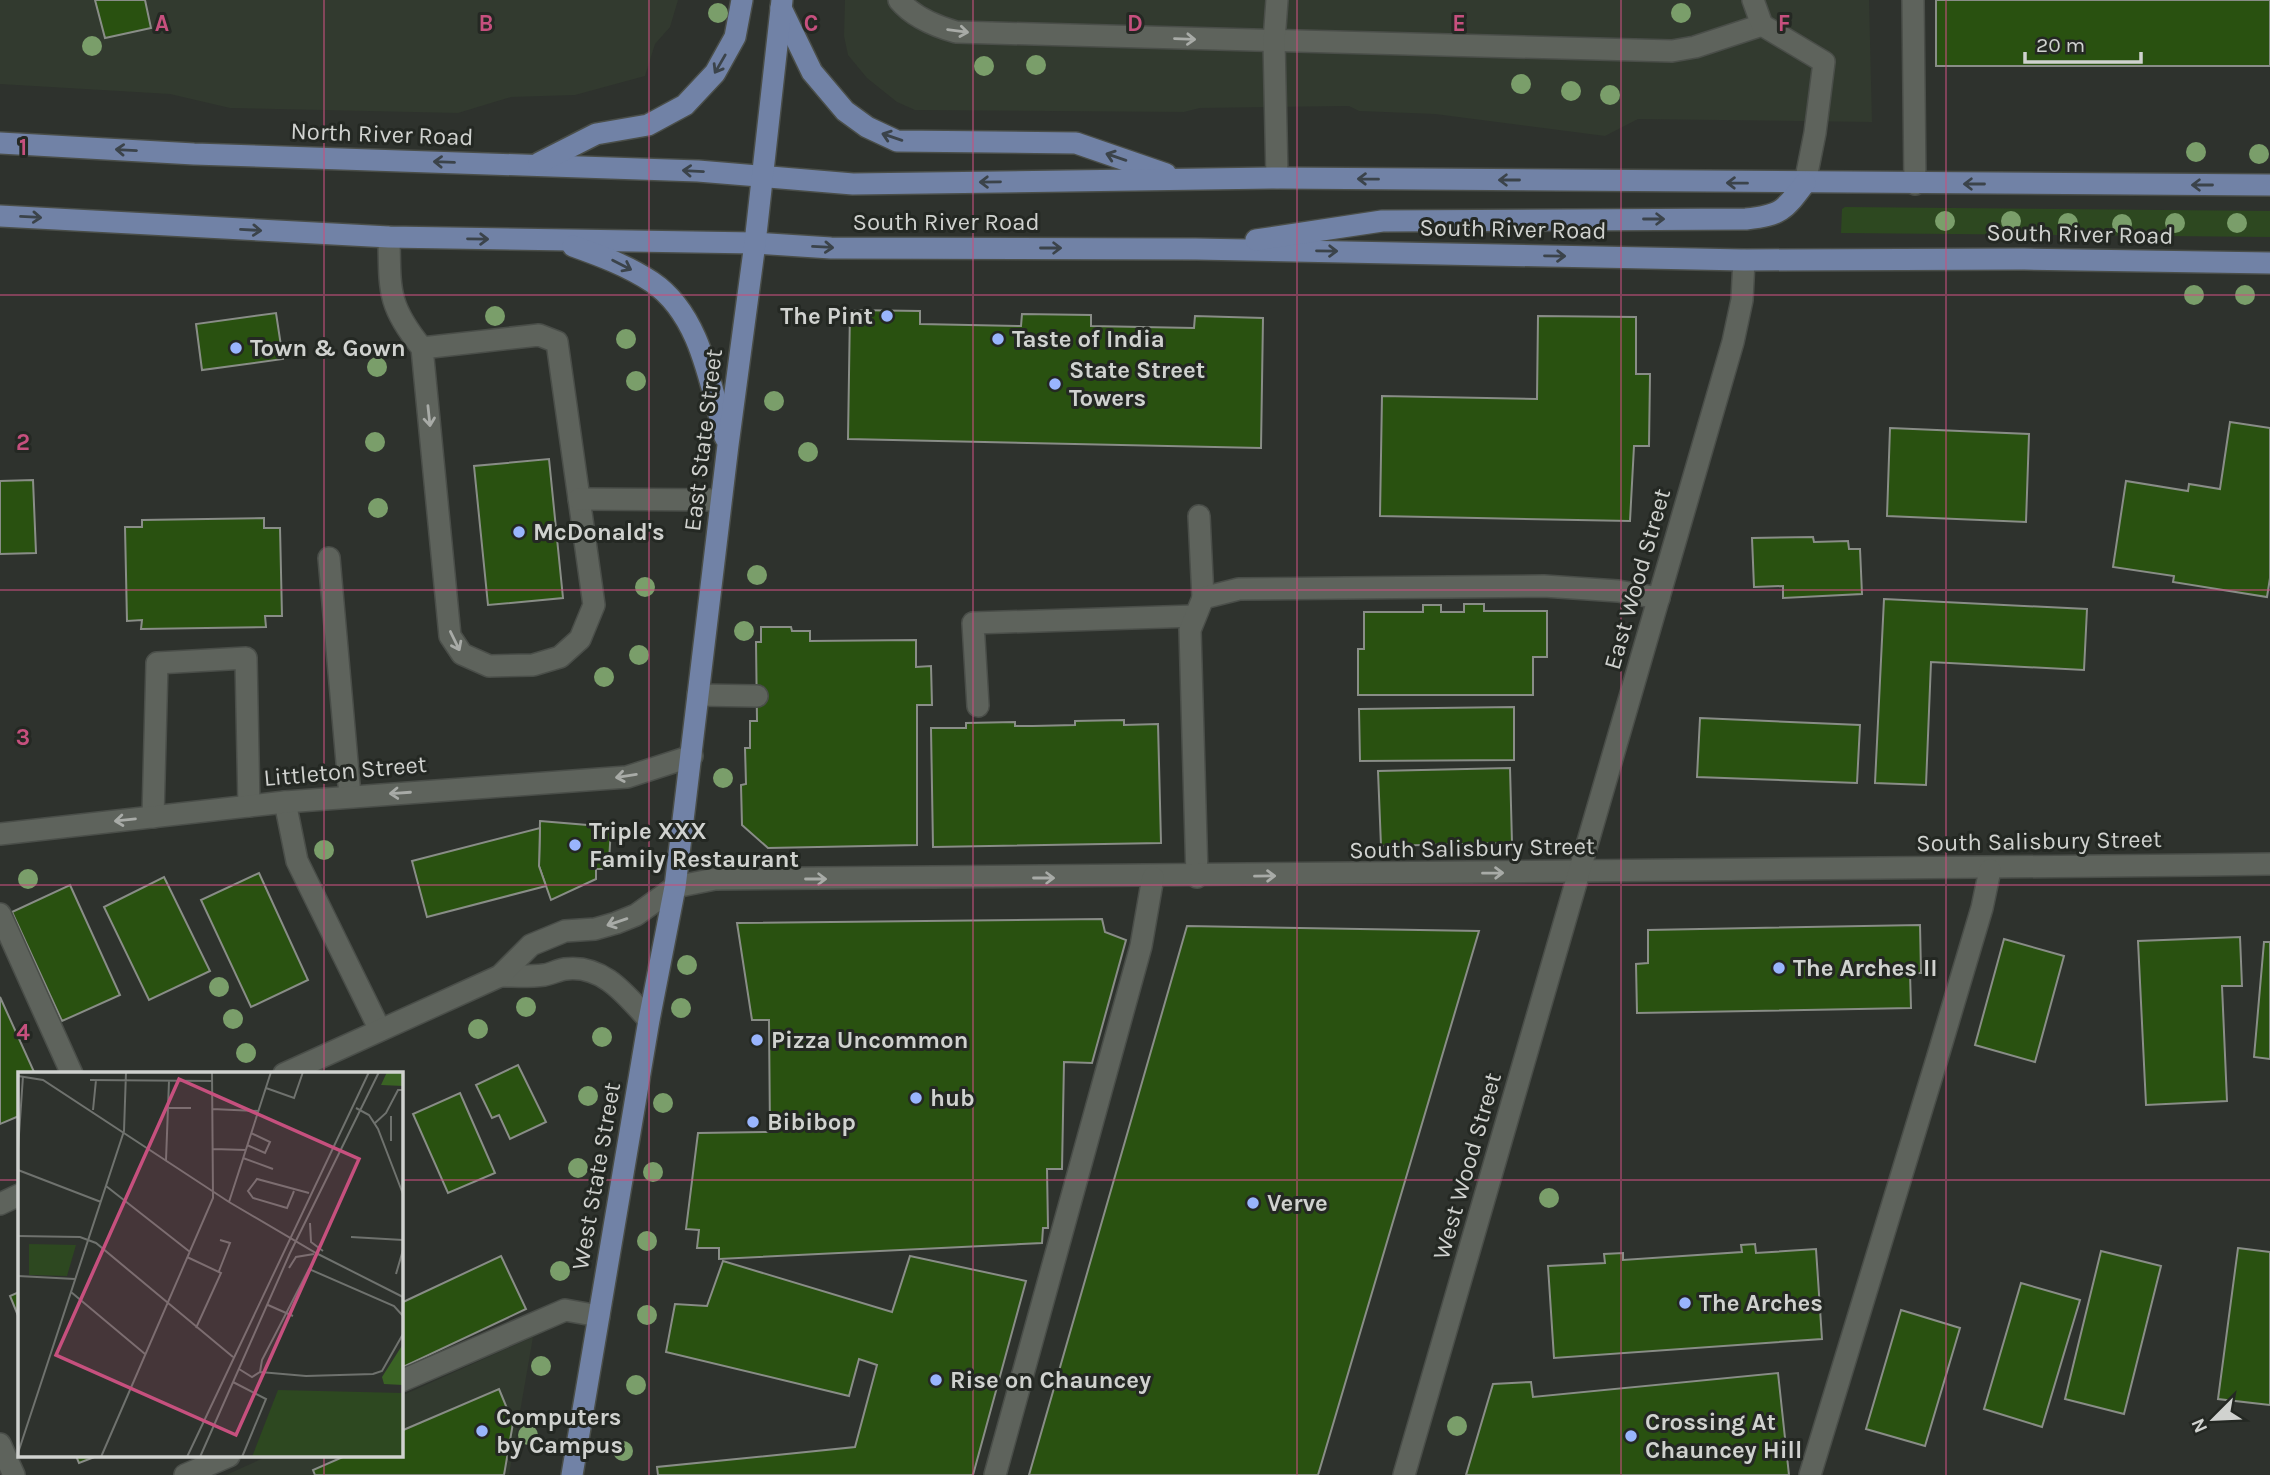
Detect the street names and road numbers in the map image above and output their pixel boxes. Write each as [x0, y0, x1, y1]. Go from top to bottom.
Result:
street label: North River Road [290, 117, 474, 151]
street label: South River Road [852, 208, 1040, 236]
street label: South River Road [1419, 213, 1607, 245]
street label: South River Road [1986, 218, 2174, 250]
street label: East State Street [678, 347, 728, 533]
street label: East Wood Street [1598, 485, 1676, 673]
street label: Littleton Street [262, 750, 428, 792]
street label: South Salisbury Street [1916, 825, 2162, 857]
street label: South Salisbury Street [1349, 832, 1595, 864]
street label: West Wood Street [1427, 1069, 1507, 1263]
street label: West State Street [566, 1080, 626, 1272]

